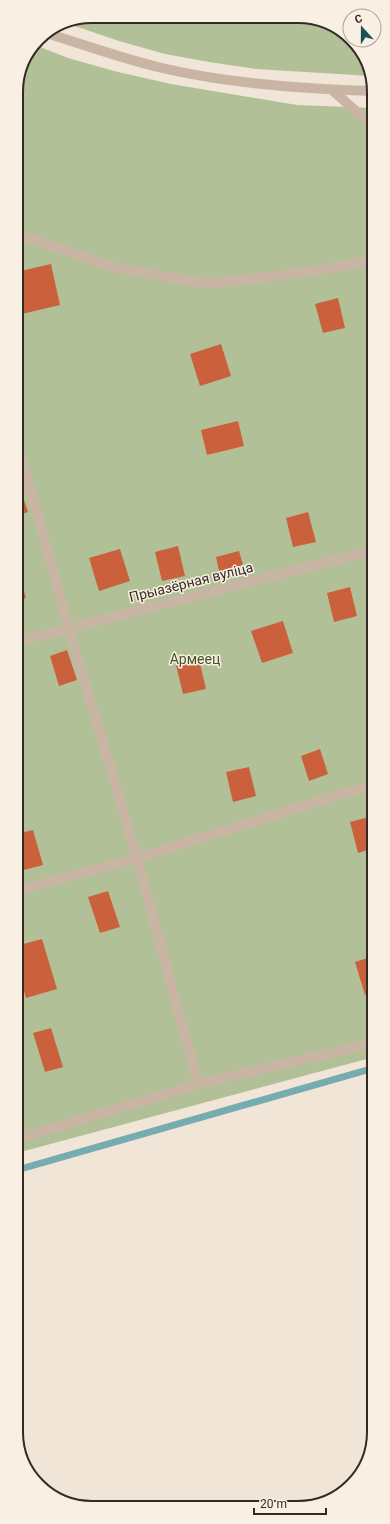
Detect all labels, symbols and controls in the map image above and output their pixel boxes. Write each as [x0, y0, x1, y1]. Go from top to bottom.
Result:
north arrow [342, 8, 382, 48]
text: С [353, 12, 364, 26]
street label: Прыазёрная вуліца [127, 559, 255, 605]
park label: Армеец [170, 651, 220, 667]
scale bar [254, 1490, 326, 1516]
text: 20 m [260, 1497, 287, 1511]

